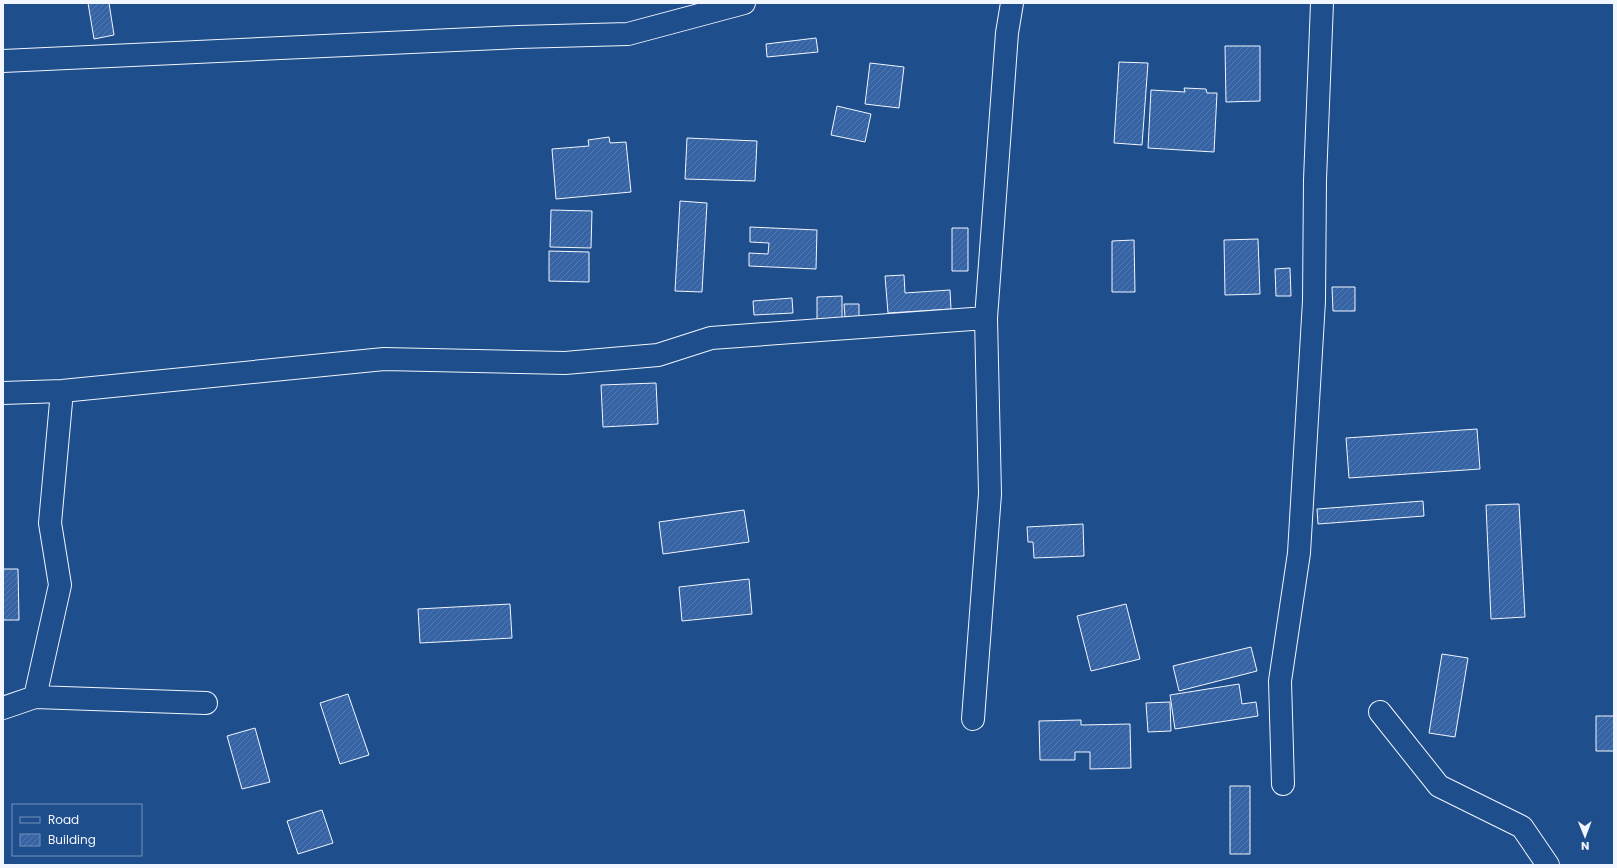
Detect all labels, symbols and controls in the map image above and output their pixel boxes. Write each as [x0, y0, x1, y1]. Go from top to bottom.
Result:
legend [12, 804, 142, 856]
text: Road [48, 811, 79, 828]
north arrow [1565, 816, 1605, 856]
text: Building [48, 831, 96, 848]
text: N [1581, 838, 1589, 854]

